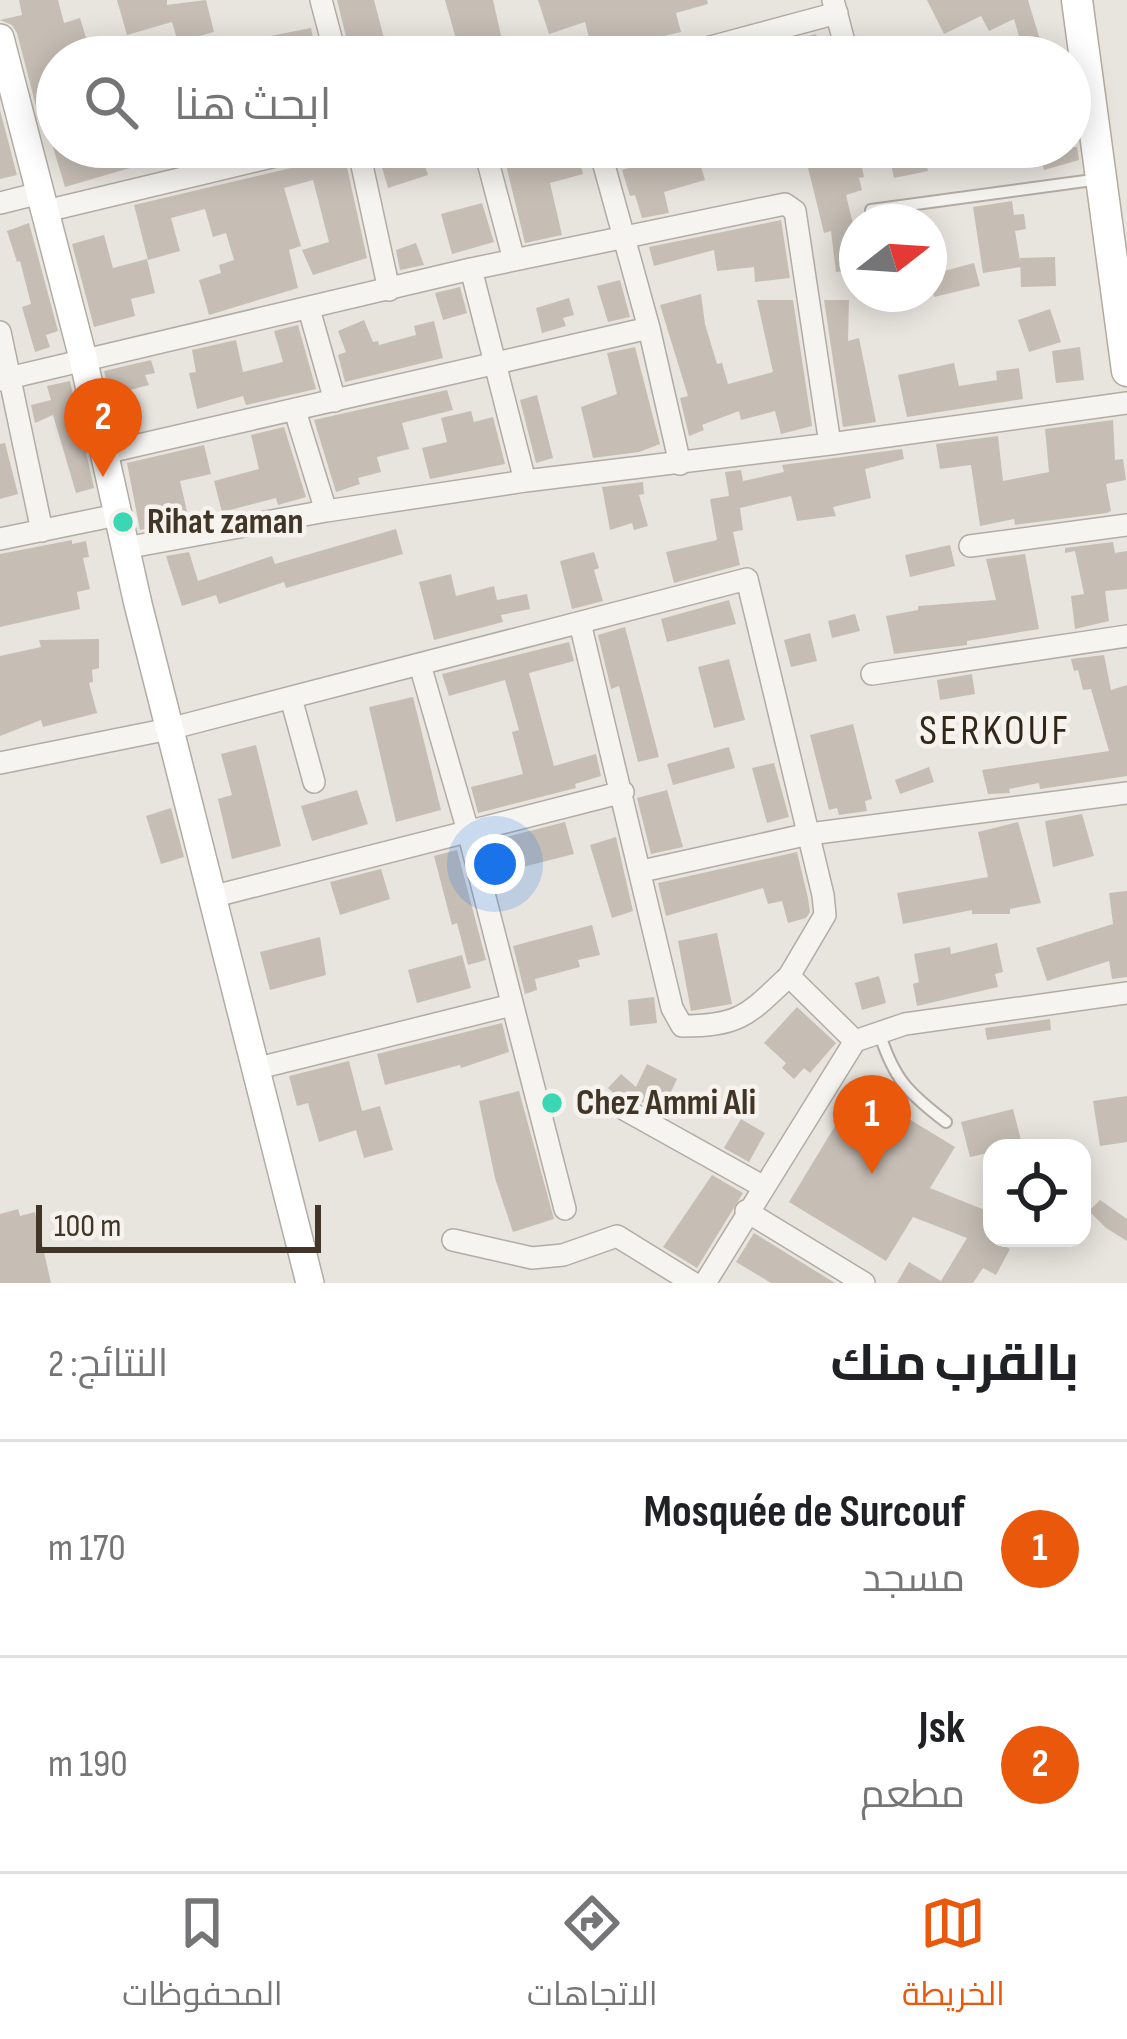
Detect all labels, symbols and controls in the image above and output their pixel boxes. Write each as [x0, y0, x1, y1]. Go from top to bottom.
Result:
search box [36, 36, 1091, 168]
icon: search [78, 69, 144, 135]
text: ابحث هنا [174, 78, 332, 133]
north arrow [839, 204, 947, 312]
pin: 2 [64, 378, 142, 477]
place label: Rihat zaman [147, 501, 303, 544]
marker: Rihat zaman [110, 509, 136, 535]
district label: SERKOUF [919, 706, 1071, 757]
your location [465, 834, 525, 894]
pin: 1 [833, 1075, 911, 1174]
place label: Chez Ammi Ali [576, 1082, 756, 1125]
marker: Chez Ammi Ali [539, 1090, 565, 1116]
map controls [983, 1139, 1091, 1247]
button: locate [983, 1139, 1091, 1247]
scale bar [36, 1199, 321, 1252]
text: 100 m [54, 1206, 121, 1246]
text: بالقرب منك [830, 1334, 1079, 1395]
text: النتائج: 2 [48, 1341, 168, 1388]
text: Mosquée de Surcouf [643, 1485, 965, 1540]
text: 170 m [48, 1525, 126, 1572]
text: 1 [1032, 1525, 1048, 1572]
text: مسجد [862, 1556, 965, 1603]
text: Jsk [919, 1701, 965, 1756]
text: 190 m [48, 1741, 128, 1788]
text: 2 [1031, 1741, 1049, 1788]
text: مطعم [860, 1772, 965, 1819]
tab: المحفوظات [122, 1890, 283, 2024]
tab: الاتجاهات [527, 1890, 658, 2024]
tab: الخريطة [902, 1890, 1005, 2024]

